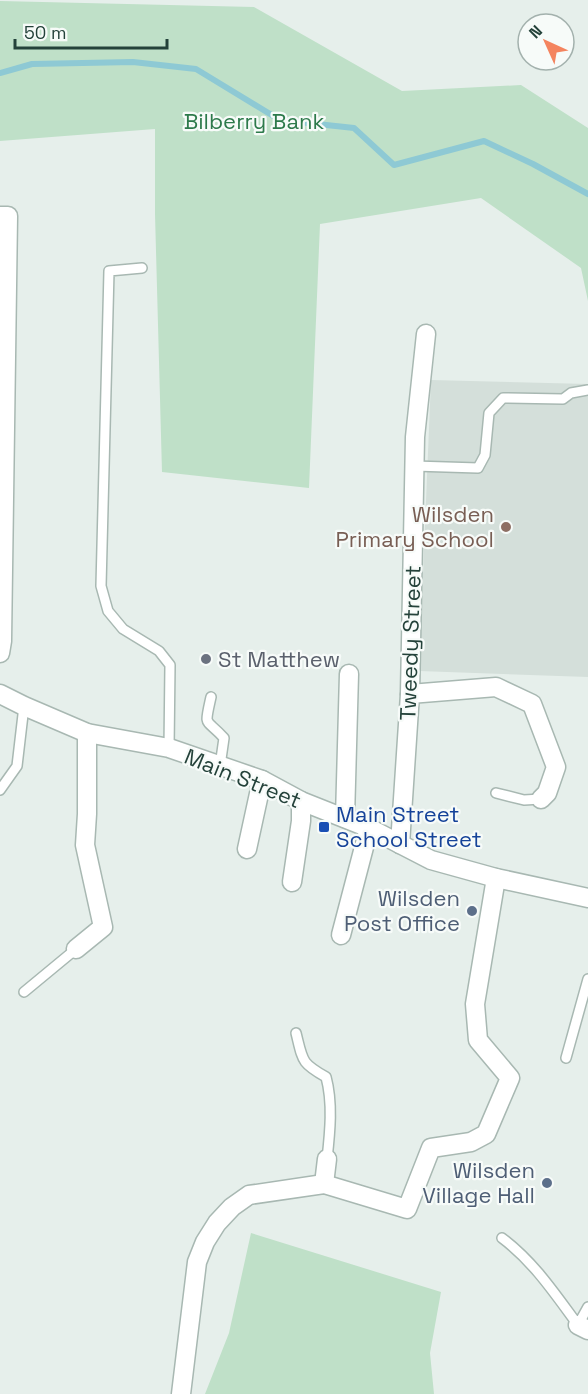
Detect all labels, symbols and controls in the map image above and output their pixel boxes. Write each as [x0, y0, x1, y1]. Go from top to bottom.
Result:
scale bar [15, 12, 166, 50]
north arrow [516, 12, 576, 72]
text: 50 m [24, 21, 66, 44]
text: N [525, 21, 547, 43]
park label: Bilberry Bank [184, 107, 325, 135]
place label: Wilsden Primary School [335, 500, 494, 553]
marker: Wilsden Primary School [499, 520, 513, 534]
street label: Tweedy Street [393, 565, 427, 721]
place label: St Matthew [218, 645, 340, 673]
marker: St Matthew [199, 652, 213, 666]
street label: Main Street [181, 742, 305, 814]
place label: Main Street School Street [336, 800, 482, 853]
marker: Main Street School Street [317, 820, 331, 834]
place label: Wilsden Post Office [344, 884, 460, 937]
marker: Wilsden Post Office [465, 904, 479, 918]
place label: Wilsden Village Hall [422, 1156, 535, 1209]
marker: Wilsden Village Hall [540, 1176, 554, 1190]

